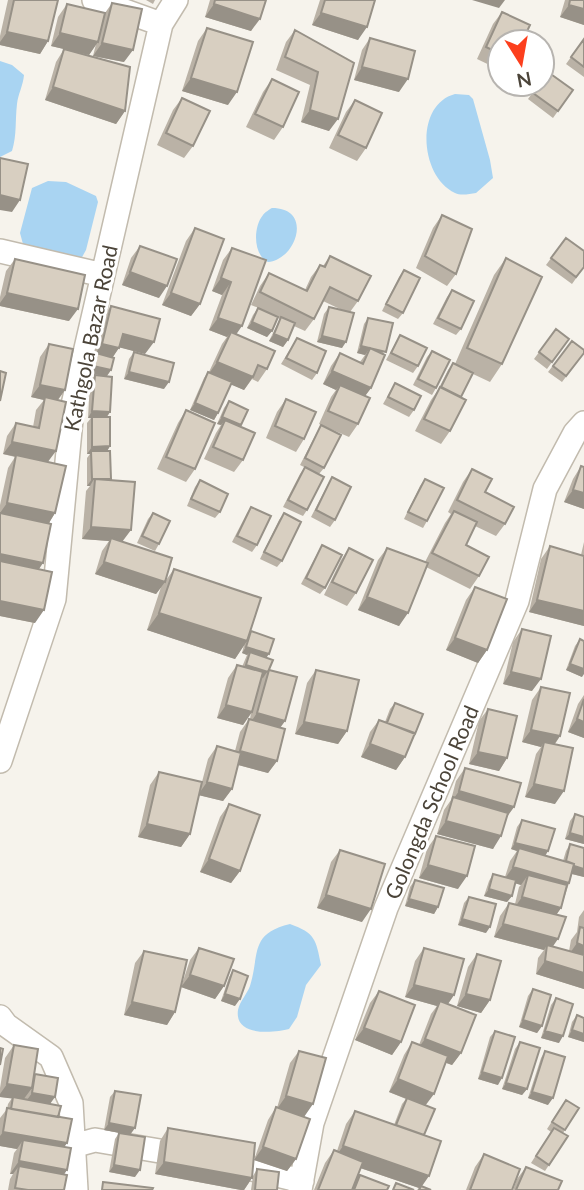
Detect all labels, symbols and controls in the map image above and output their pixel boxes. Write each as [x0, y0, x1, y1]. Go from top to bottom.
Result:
north arrow [486, 28, 556, 98]
text: N [515, 67, 534, 93]
street label: Kathgola Bazar Road [58, 243, 122, 433]
street label: Golongda School Road [379, 701, 483, 903]

